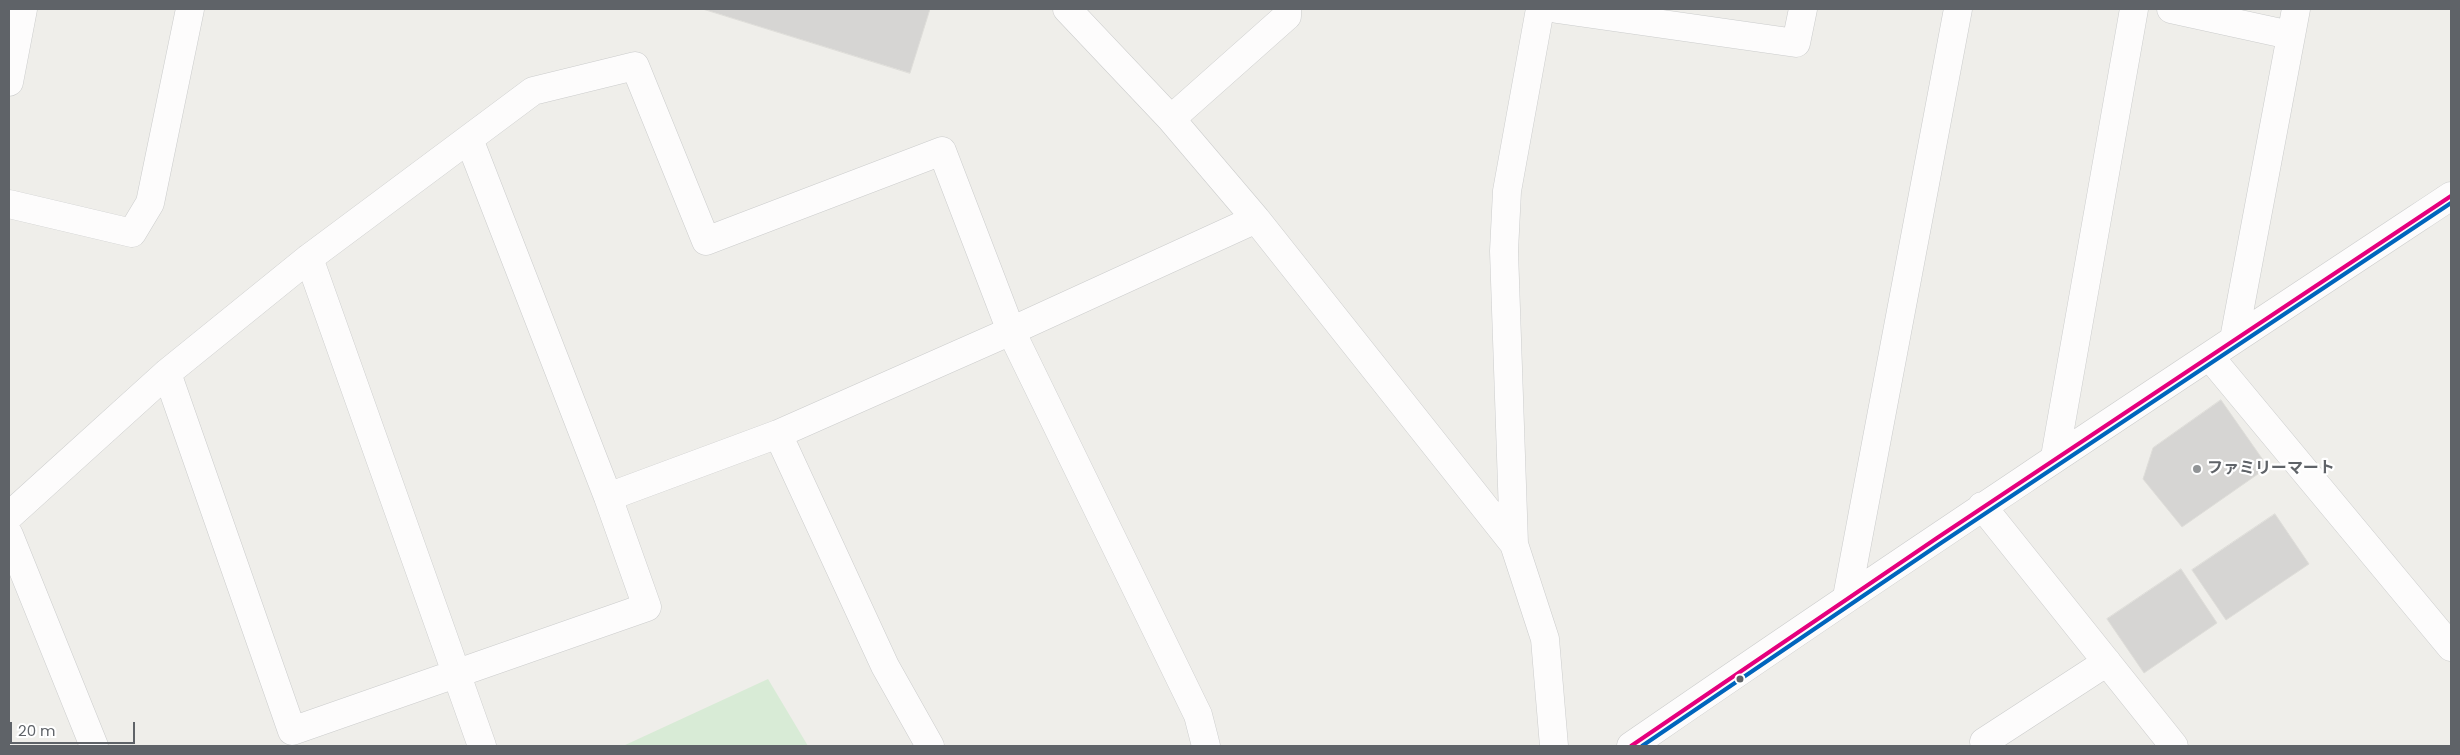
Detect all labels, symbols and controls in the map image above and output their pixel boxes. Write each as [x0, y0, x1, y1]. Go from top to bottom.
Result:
place label: ファミリーマート [2207, 459, 2335, 479]
marker: ファミリーマート [2191, 463, 2203, 475]
unlabelled marker [1735, 674, 1745, 684]
scale bar [12, 712, 138, 744]
text: 20 m [18, 720, 56, 741]

